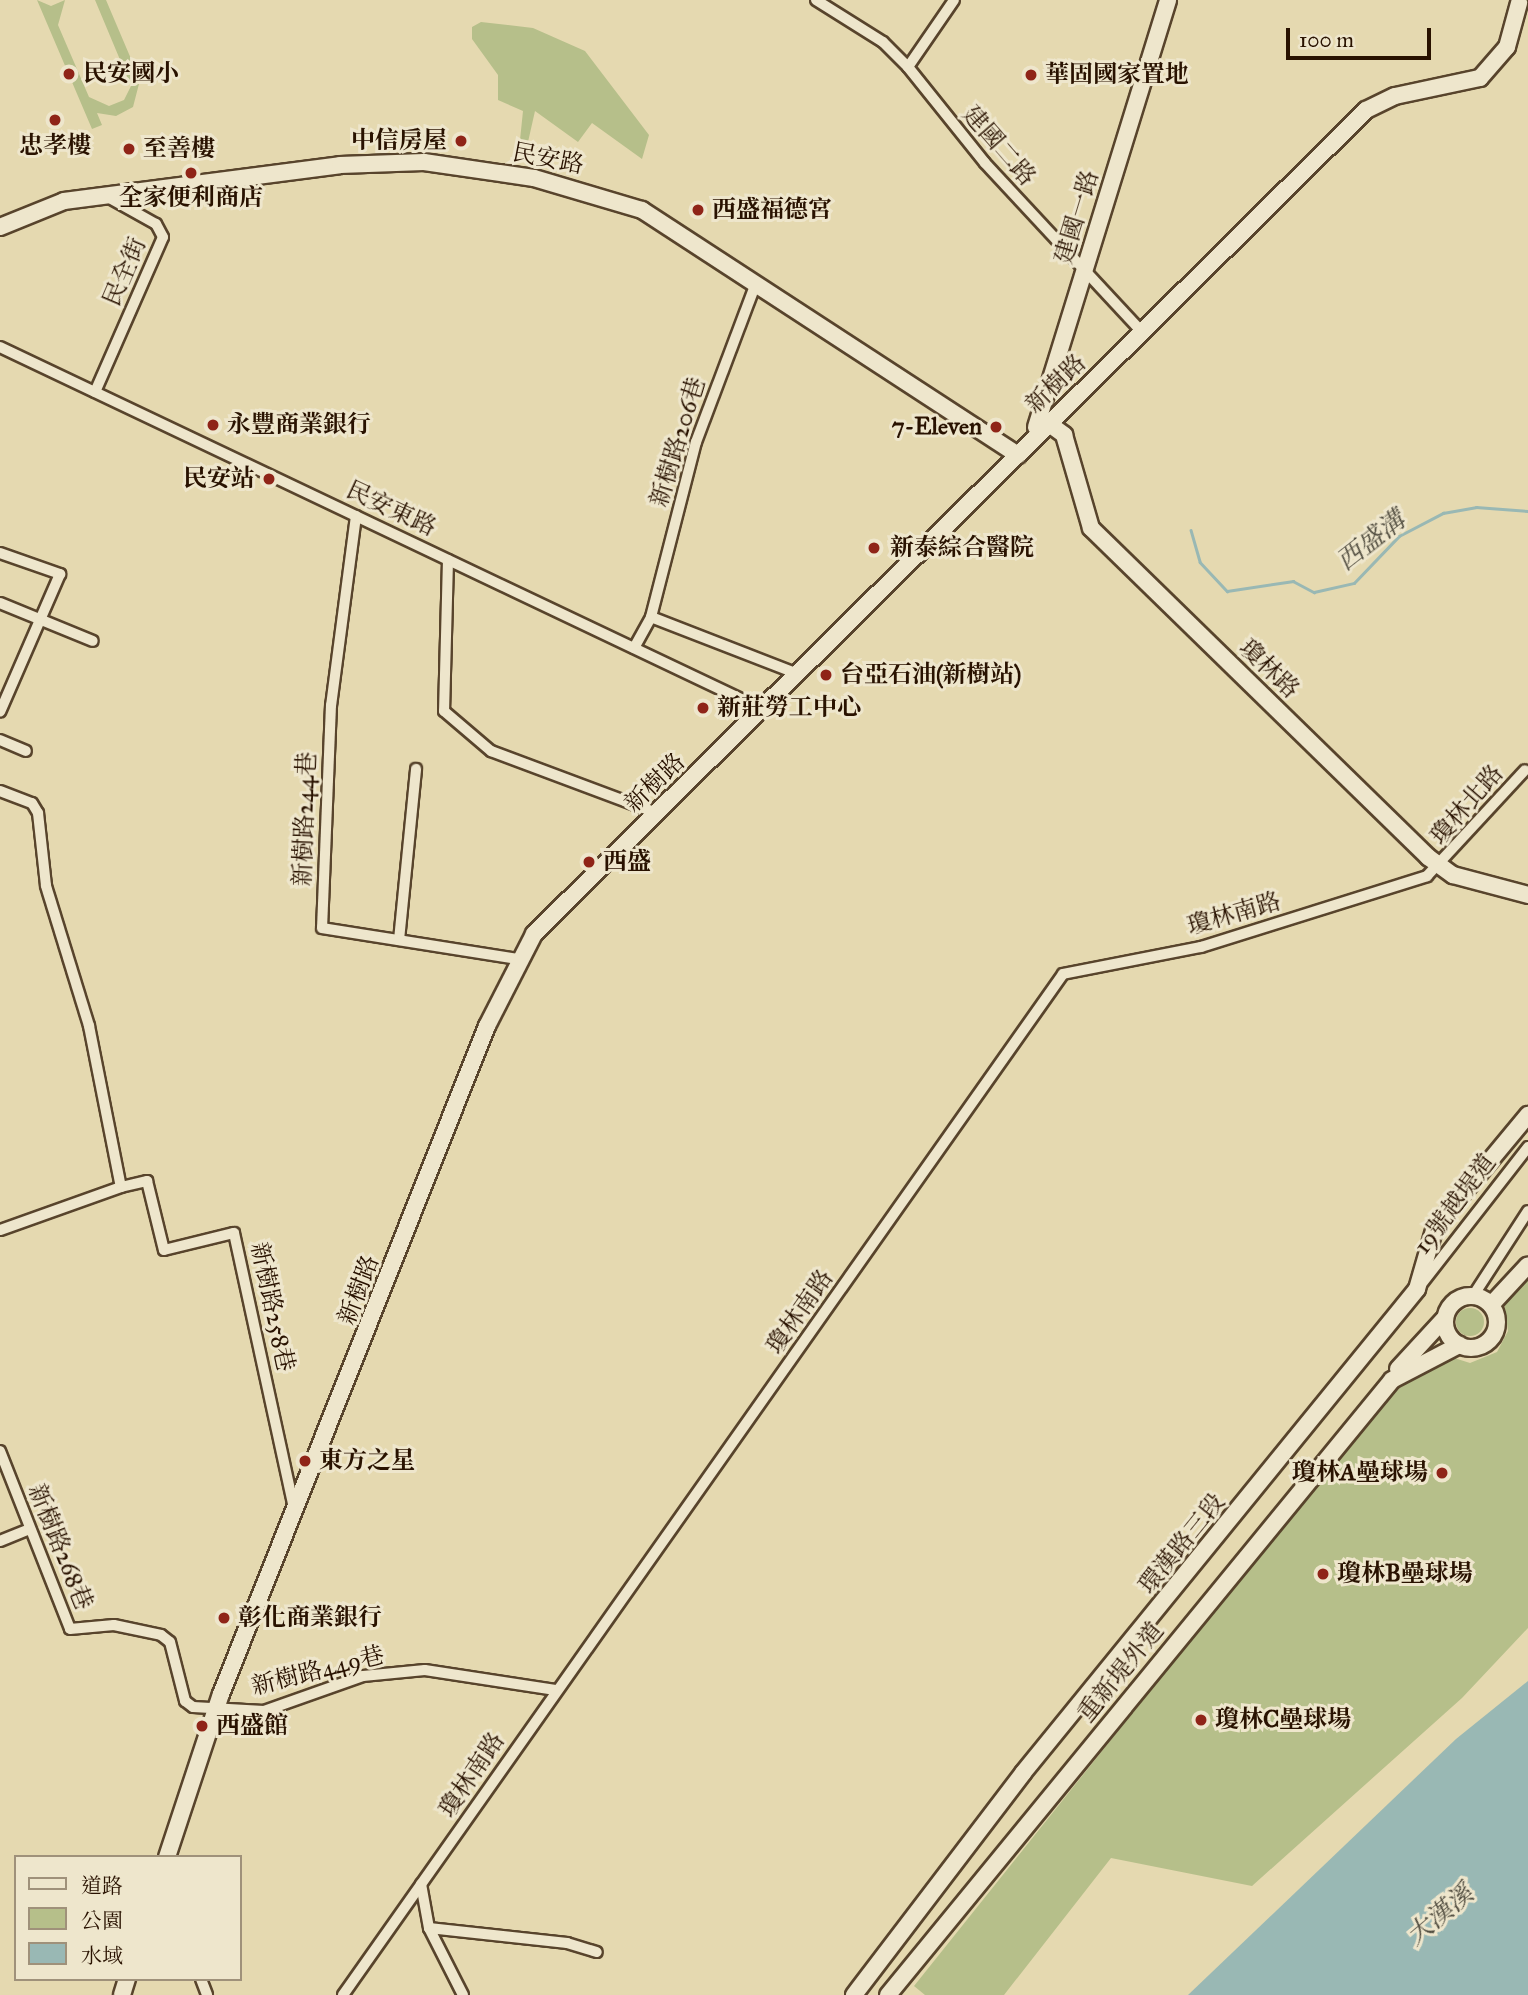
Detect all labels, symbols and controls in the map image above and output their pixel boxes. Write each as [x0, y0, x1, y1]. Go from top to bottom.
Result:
scale bar [1290, 14, 1435, 58]
text: 100 m [1299, 27, 1354, 53]
place label: 民安國小 [83, 60, 179, 88]
place label: 華固國家置地 [1045, 61, 1189, 89]
marker: 民安國小 [61, 66, 77, 82]
marker: 華固國家置地 [1023, 67, 1039, 83]
street label: 建國二路 [957, 100, 1041, 192]
marker: 忠孝樓 [47, 112, 63, 128]
place label: 中信房屋 [351, 127, 447, 155]
place label: 忠孝樓 [19, 132, 91, 160]
marker: 中信房屋 [453, 133, 469, 149]
place label: 至善樓 [143, 135, 215, 163]
street label: 民安路 [510, 138, 586, 180]
marker: 至善樓 [121, 141, 137, 157]
marker: 全家便利商店 [183, 165, 199, 181]
street label: 建國一路 [1049, 167, 1105, 267]
place label: 全家便利商店 [119, 184, 263, 212]
place label: 西盛福德宮 [712, 196, 832, 224]
marker: 西盛福德宮 [690, 202, 706, 218]
street label: 民全街 [98, 233, 152, 311]
street label: 新樹路 [1020, 349, 1092, 419]
street label: 新樹路206巷 [645, 374, 711, 510]
place label: 永豐商業銀行 [227, 411, 371, 439]
place label: 7-Eleven [892, 413, 982, 441]
marker: 永豐商業銀行 [205, 417, 221, 433]
marker: 7-Eleven [988, 419, 1004, 435]
place label: 民安站 [183, 465, 255, 493]
marker: 民安站 [261, 471, 277, 487]
street label: 民安東路 [341, 476, 441, 542]
water label: 西盛溝 [1331, 505, 1411, 577]
place label: 新泰綜合醫院 [890, 534, 1034, 562]
marker: 新泰綜合醫院 [864, 538, 884, 558]
street label: 瓊林路 [1233, 634, 1305, 704]
place label: 台亞石油(新樹站) [840, 661, 1021, 689]
marker: 台亞石油(新樹站) [818, 667, 834, 683]
place label: 新莊勞工中心 [717, 694, 861, 722]
marker: 新莊勞工中心 [695, 700, 711, 716]
street label: 新樹路 [619, 748, 691, 818]
street label: 新樹路244巷 [288, 751, 322, 887]
street label: 瓊林北路 [1425, 759, 1509, 851]
place label: 西盛 [603, 848, 651, 876]
marker: 西盛 [581, 854, 597, 870]
street label: 瓊林南路 [1184, 887, 1284, 941]
street label: 19號越堤道 [1408, 1148, 1502, 1260]
street label: 新樹路258巷 [244, 1240, 300, 1374]
street label: 新樹路 [333, 1251, 385, 1329]
street label: 瓊林南路 [761, 1264, 839, 1360]
place label: 東方之星 [319, 1447, 415, 1475]
marker: 東方之星 [297, 1453, 313, 1469]
place label: 瓊林A壘球場 [1292, 1459, 1428, 1487]
marker: 瓊林A壘球場 [1434, 1465, 1450, 1481]
street label: 新樹路268巷 [22, 1480, 98, 1614]
street label: 環漢路三段 [1133, 1488, 1231, 1600]
place label: 瓊林B壘球場 [1337, 1560, 1473, 1588]
marker: 瓊林B壘球場 [1315, 1566, 1331, 1582]
place label: 彰化商業銀行 [238, 1604, 382, 1632]
marker: 彰化商業銀行 [216, 1610, 232, 1626]
street label: 重新堤外道 [1072, 1616, 1170, 1728]
street label: 新樹路449巷 [249, 1641, 387, 1701]
place label: 瓊林C壘球場 [1215, 1706, 1351, 1734]
place label: 西盛館 [216, 1712, 288, 1740]
marker: 瓊林C壘球場 [1193, 1712, 1209, 1728]
marker: 西盛館 [194, 1718, 210, 1734]
street label: 瓊林南路 [433, 1727, 511, 1823]
legend [14, 1855, 242, 1981]
text: 道路 [81, 1873, 123, 1899]
water label: 大漢溪 [1400, 1878, 1480, 1952]
text: 公園 [81, 1908, 123, 1934]
text: 水域 [81, 1943, 123, 1969]

